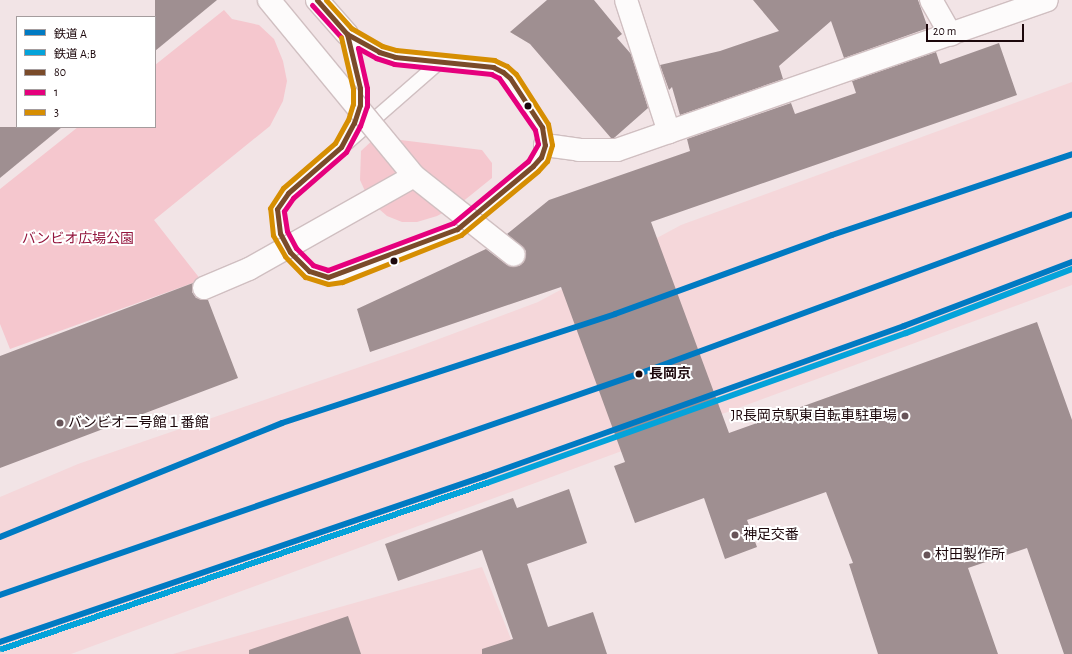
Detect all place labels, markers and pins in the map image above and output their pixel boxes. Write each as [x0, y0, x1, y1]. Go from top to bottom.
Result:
unlabelled marker [523, 101, 533, 111]
unlabelled marker [389, 256, 399, 266]
place label: 長岡京 [649, 366, 691, 382]
marker: 長岡京 [632, 367, 646, 381]
place label: JR長岡京駅東自転車駐車場 [731, 408, 897, 424]
marker: JR長岡京駅東自転車駐車場 [900, 411, 910, 421]
place label: バンビオ二号館１番館 [68, 415, 208, 431]
marker: バンビオ二号館１番館 [55, 418, 65, 428]
place label: 神足交番 [743, 527, 799, 543]
marker: 神足交番 [730, 530, 740, 540]
place label: 村田製作所 [935, 547, 1005, 563]
marker: 村田製作所 [922, 550, 932, 560]

